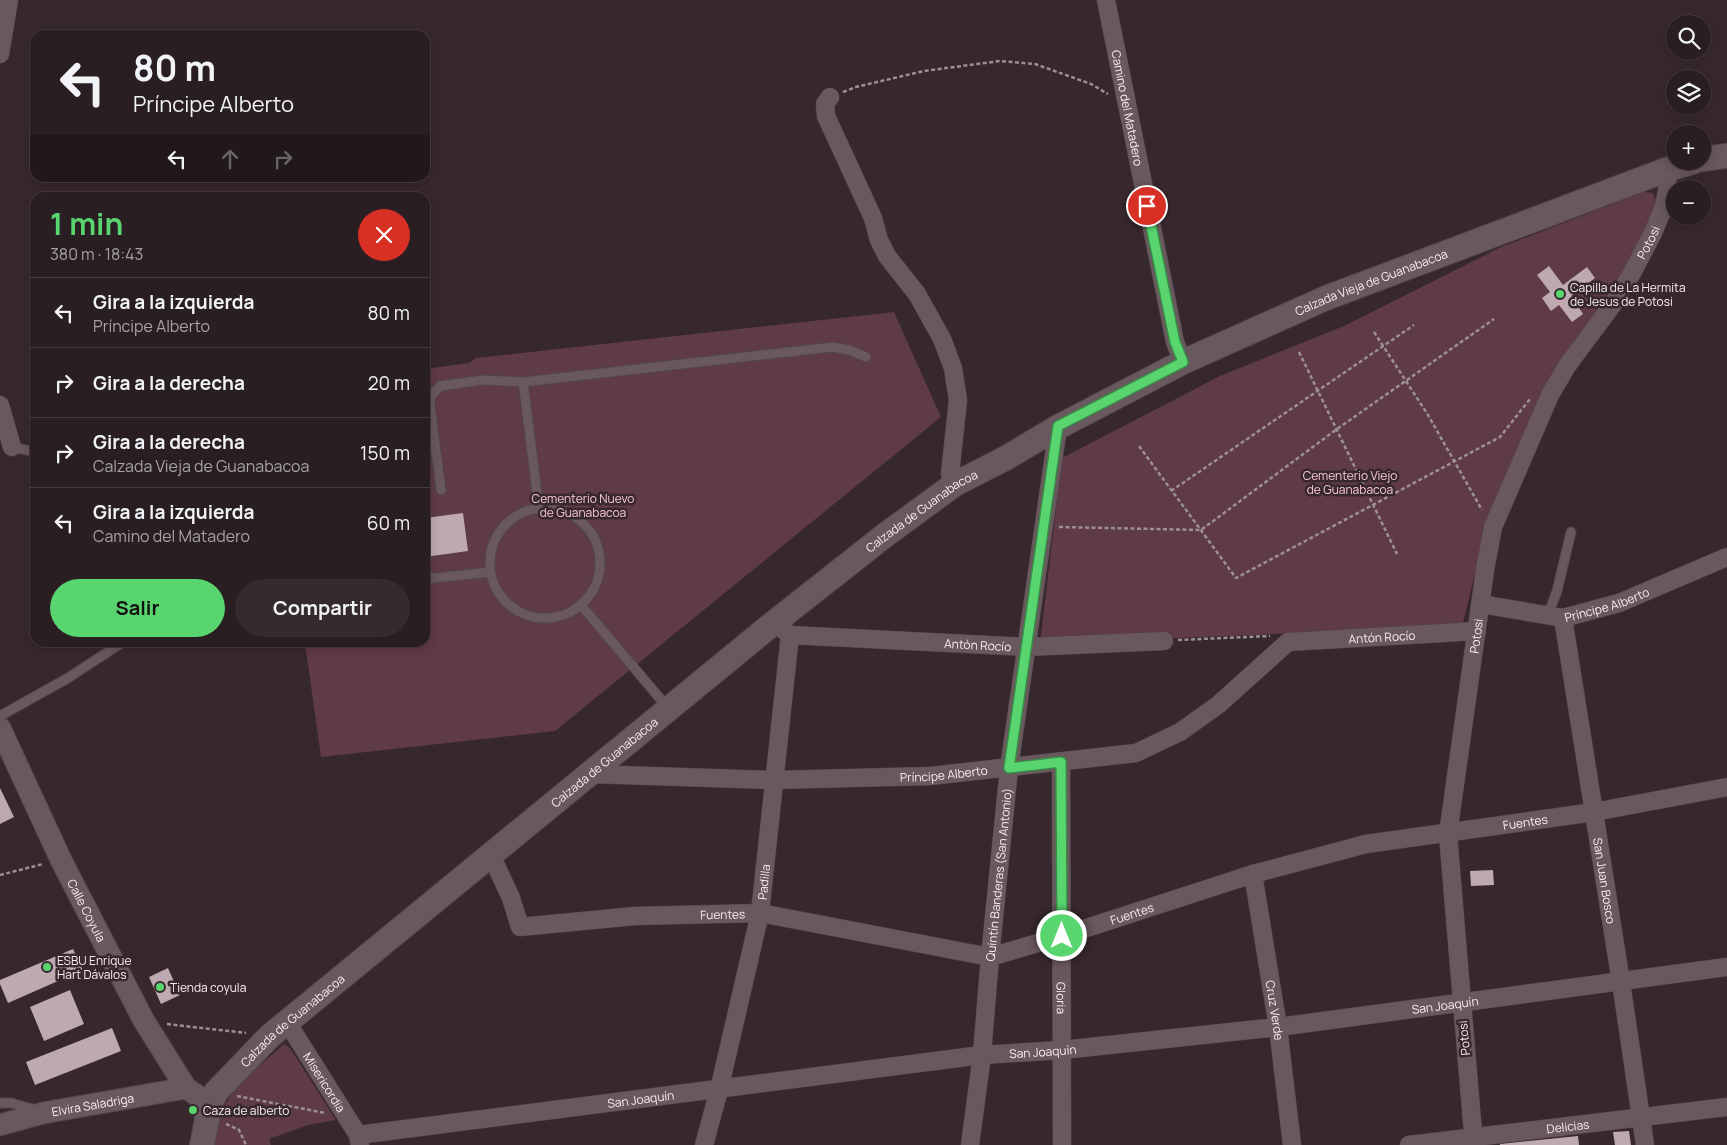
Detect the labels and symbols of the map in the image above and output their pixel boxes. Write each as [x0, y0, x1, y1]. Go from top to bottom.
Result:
street label: Camino del Matadero [1108, 48, 1148, 167]
pin [1126, 185, 1168, 227]
street label: Potosi [1632, 223, 1664, 262]
street label: Calzada Vieja de Guanabacoa [1292, 245, 1450, 319]
place label: Capilla de La Hermita de Jesus de Potosi [1570, 279, 1686, 310]
marker: Capilla de La Hermita de Jesus de Potosi [1554, 288, 1566, 300]
street label: Calzada de Guanabacoa [862, 466, 980, 556]
park label: Cementerio Viejo de Guanabacoa [1303, 467, 1397, 498]
park label: Cementerio Nuevo de Guanabacoa [532, 490, 634, 521]
street label: Príncipe Alberto [1563, 583, 1652, 626]
street label: Potosi [1465, 617, 1487, 655]
street label: Antón Rocío [1348, 626, 1416, 647]
street label: Antón Rocío [944, 634, 1012, 655]
street label: Calzada de Guanabacoa [547, 713, 661, 811]
street label: Príncipe Alberto [900, 761, 988, 785]
street label: Quintín Banderas (San Antonio) [981, 787, 1015, 962]
street label: Fuentes [1502, 810, 1549, 833]
street label: San Juan Bosco [1590, 836, 1620, 925]
street label: Padilla [753, 863, 774, 901]
street label: Calle Coyula [64, 876, 110, 945]
street label: Fuentes [1108, 898, 1156, 928]
street label: Fuentes [700, 905, 745, 923]
position arrow [1035, 909, 1087, 961]
place label: ESBU Enrique Hart Dávalos [57, 952, 131, 983]
marker: ESBU Enrique Hart Dávalos [41, 961, 53, 973]
street label: Calzada de Guanabacoa [236, 970, 348, 1071]
place label: Tienda coyula [170, 979, 246, 996]
street label: Cruz Verde [1262, 979, 1288, 1041]
marker: Tienda coyula [154, 981, 166, 993]
street label: Gloria [1053, 982, 1070, 1014]
street label: San Joaquín [1411, 992, 1479, 1018]
street label: Potosi [1454, 1020, 1474, 1056]
street label: San Joaquín [1009, 1040, 1077, 1062]
street label: Misericordia [300, 1049, 350, 1115]
street label: San Joaquín [606, 1086, 675, 1111]
street label: Elvira Saladriga [50, 1089, 135, 1120]
place label: Caza de alberto [203, 1102, 289, 1119]
marker: Caza de alberto [187, 1104, 199, 1116]
street label: Delicias [1546, 1115, 1590, 1137]

